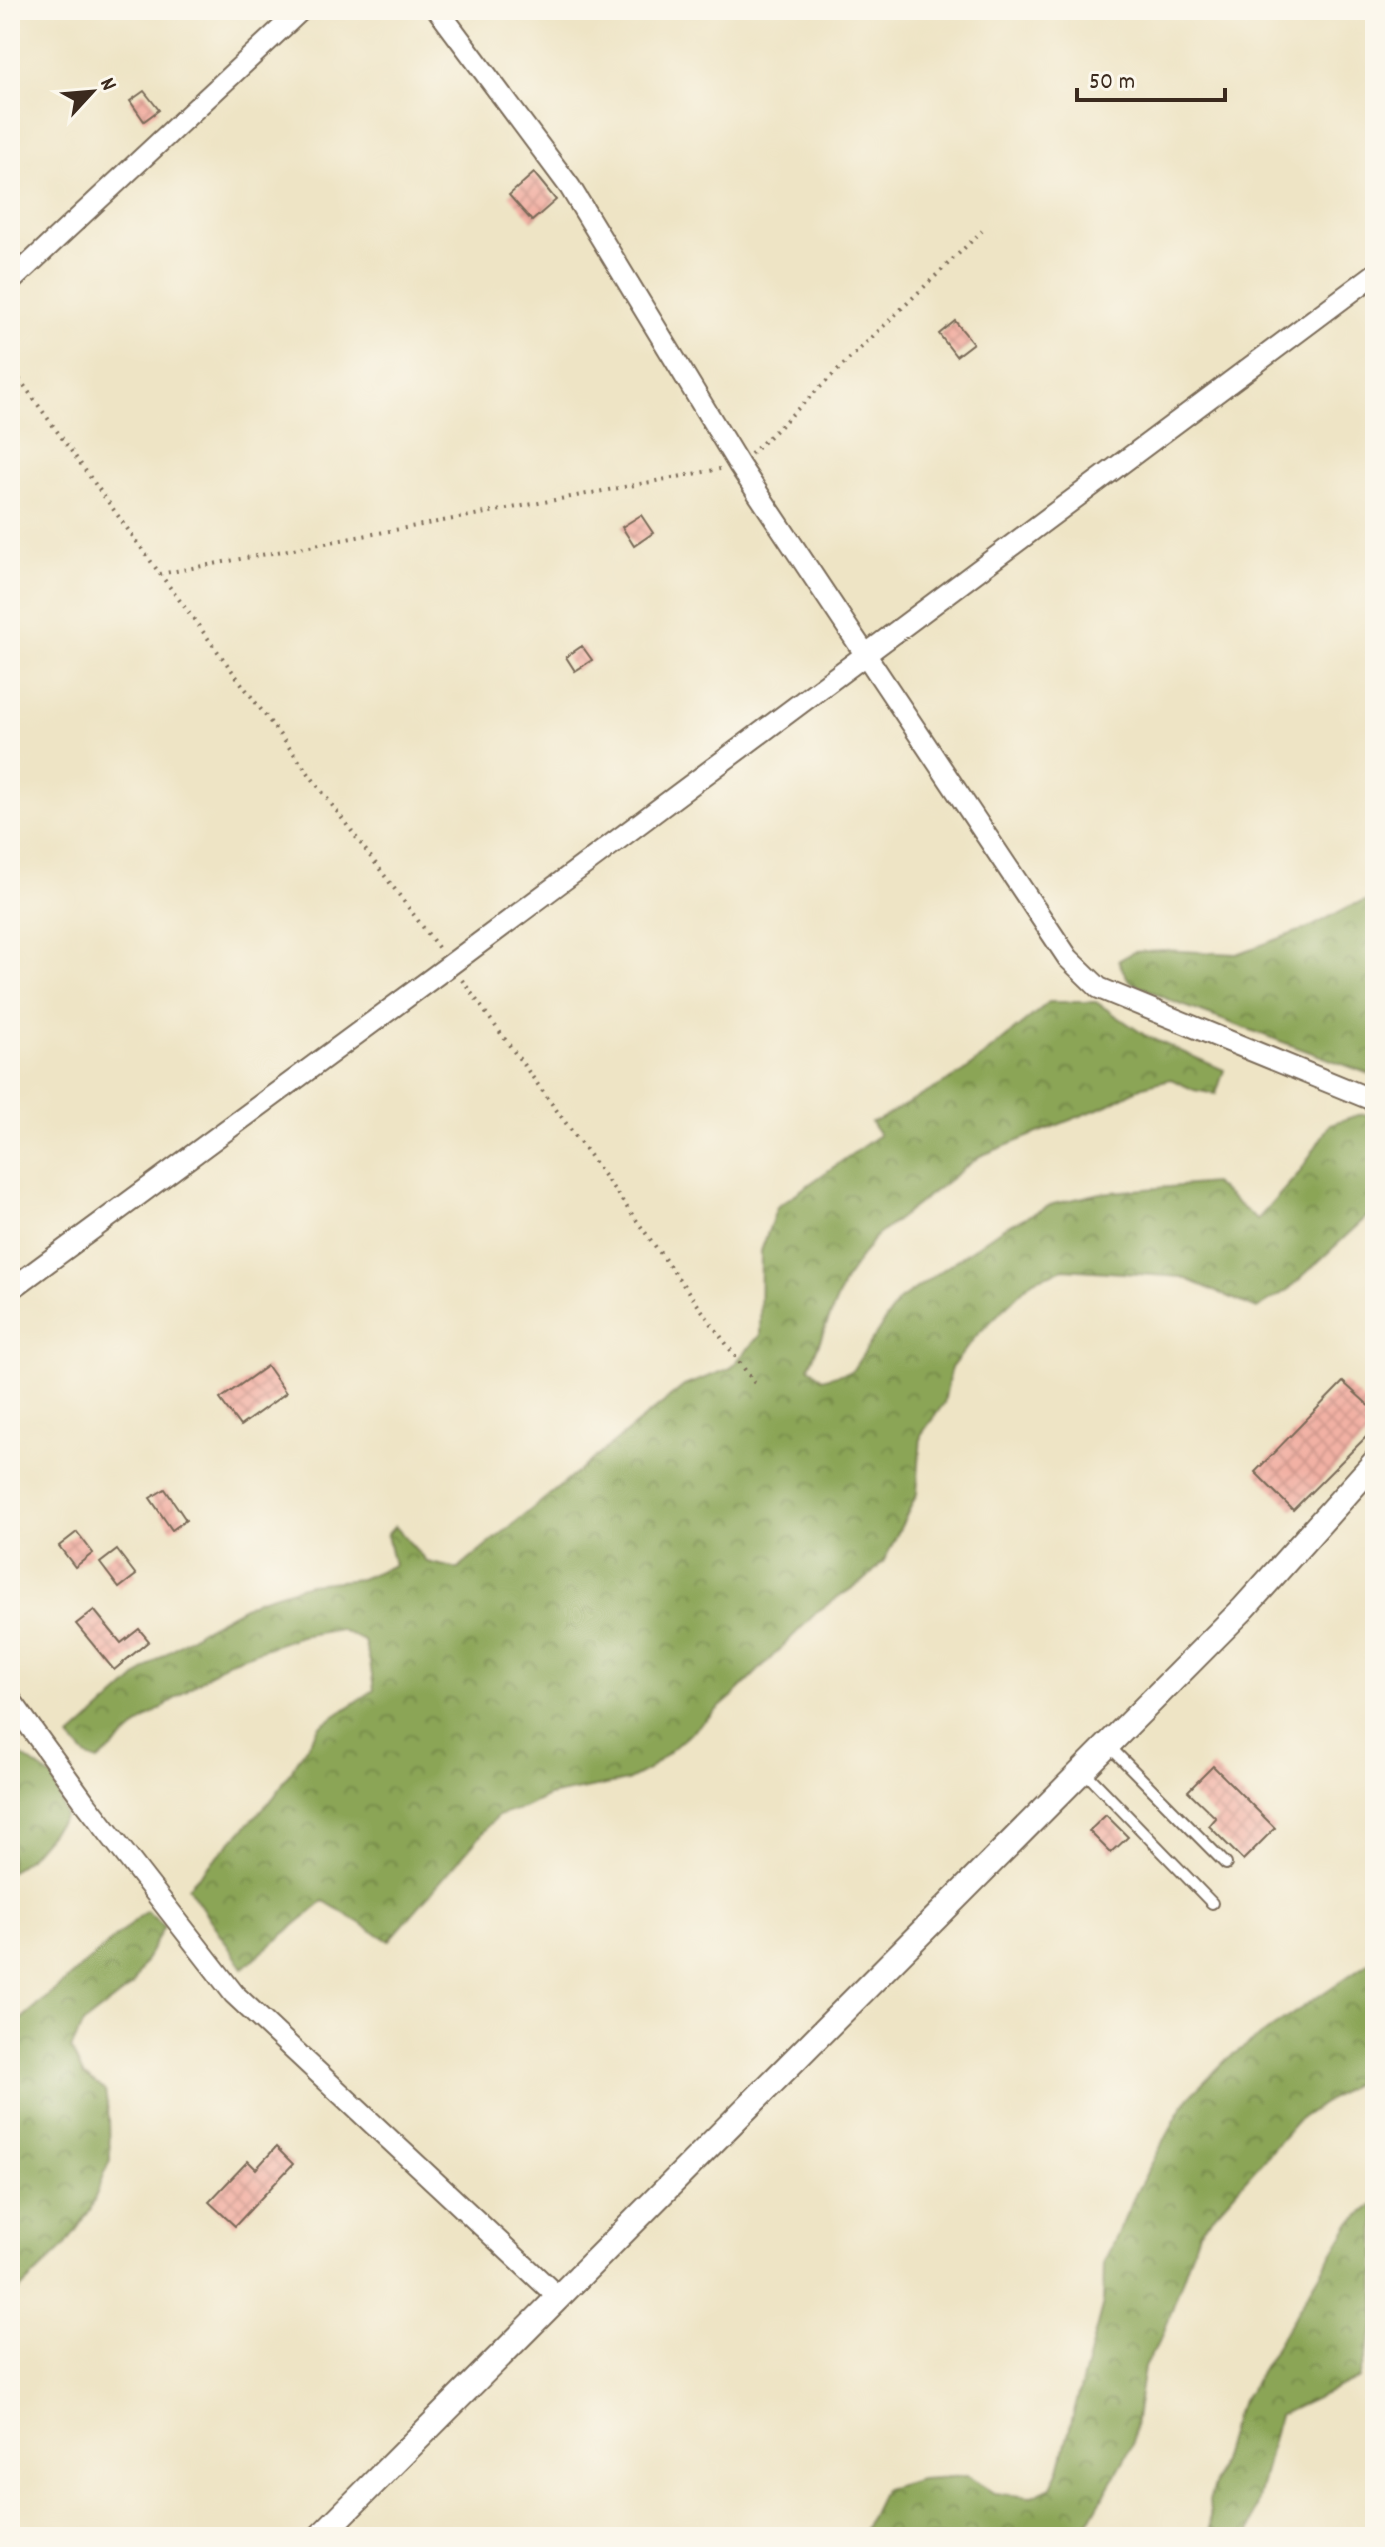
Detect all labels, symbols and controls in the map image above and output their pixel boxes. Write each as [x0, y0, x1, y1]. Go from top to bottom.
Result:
north arrow [52, 52, 132, 132]
scale bar [1077, 52, 1225, 102]
text: 50 m [1089, 66, 1135, 100]
text: N [91, 73, 123, 97]

